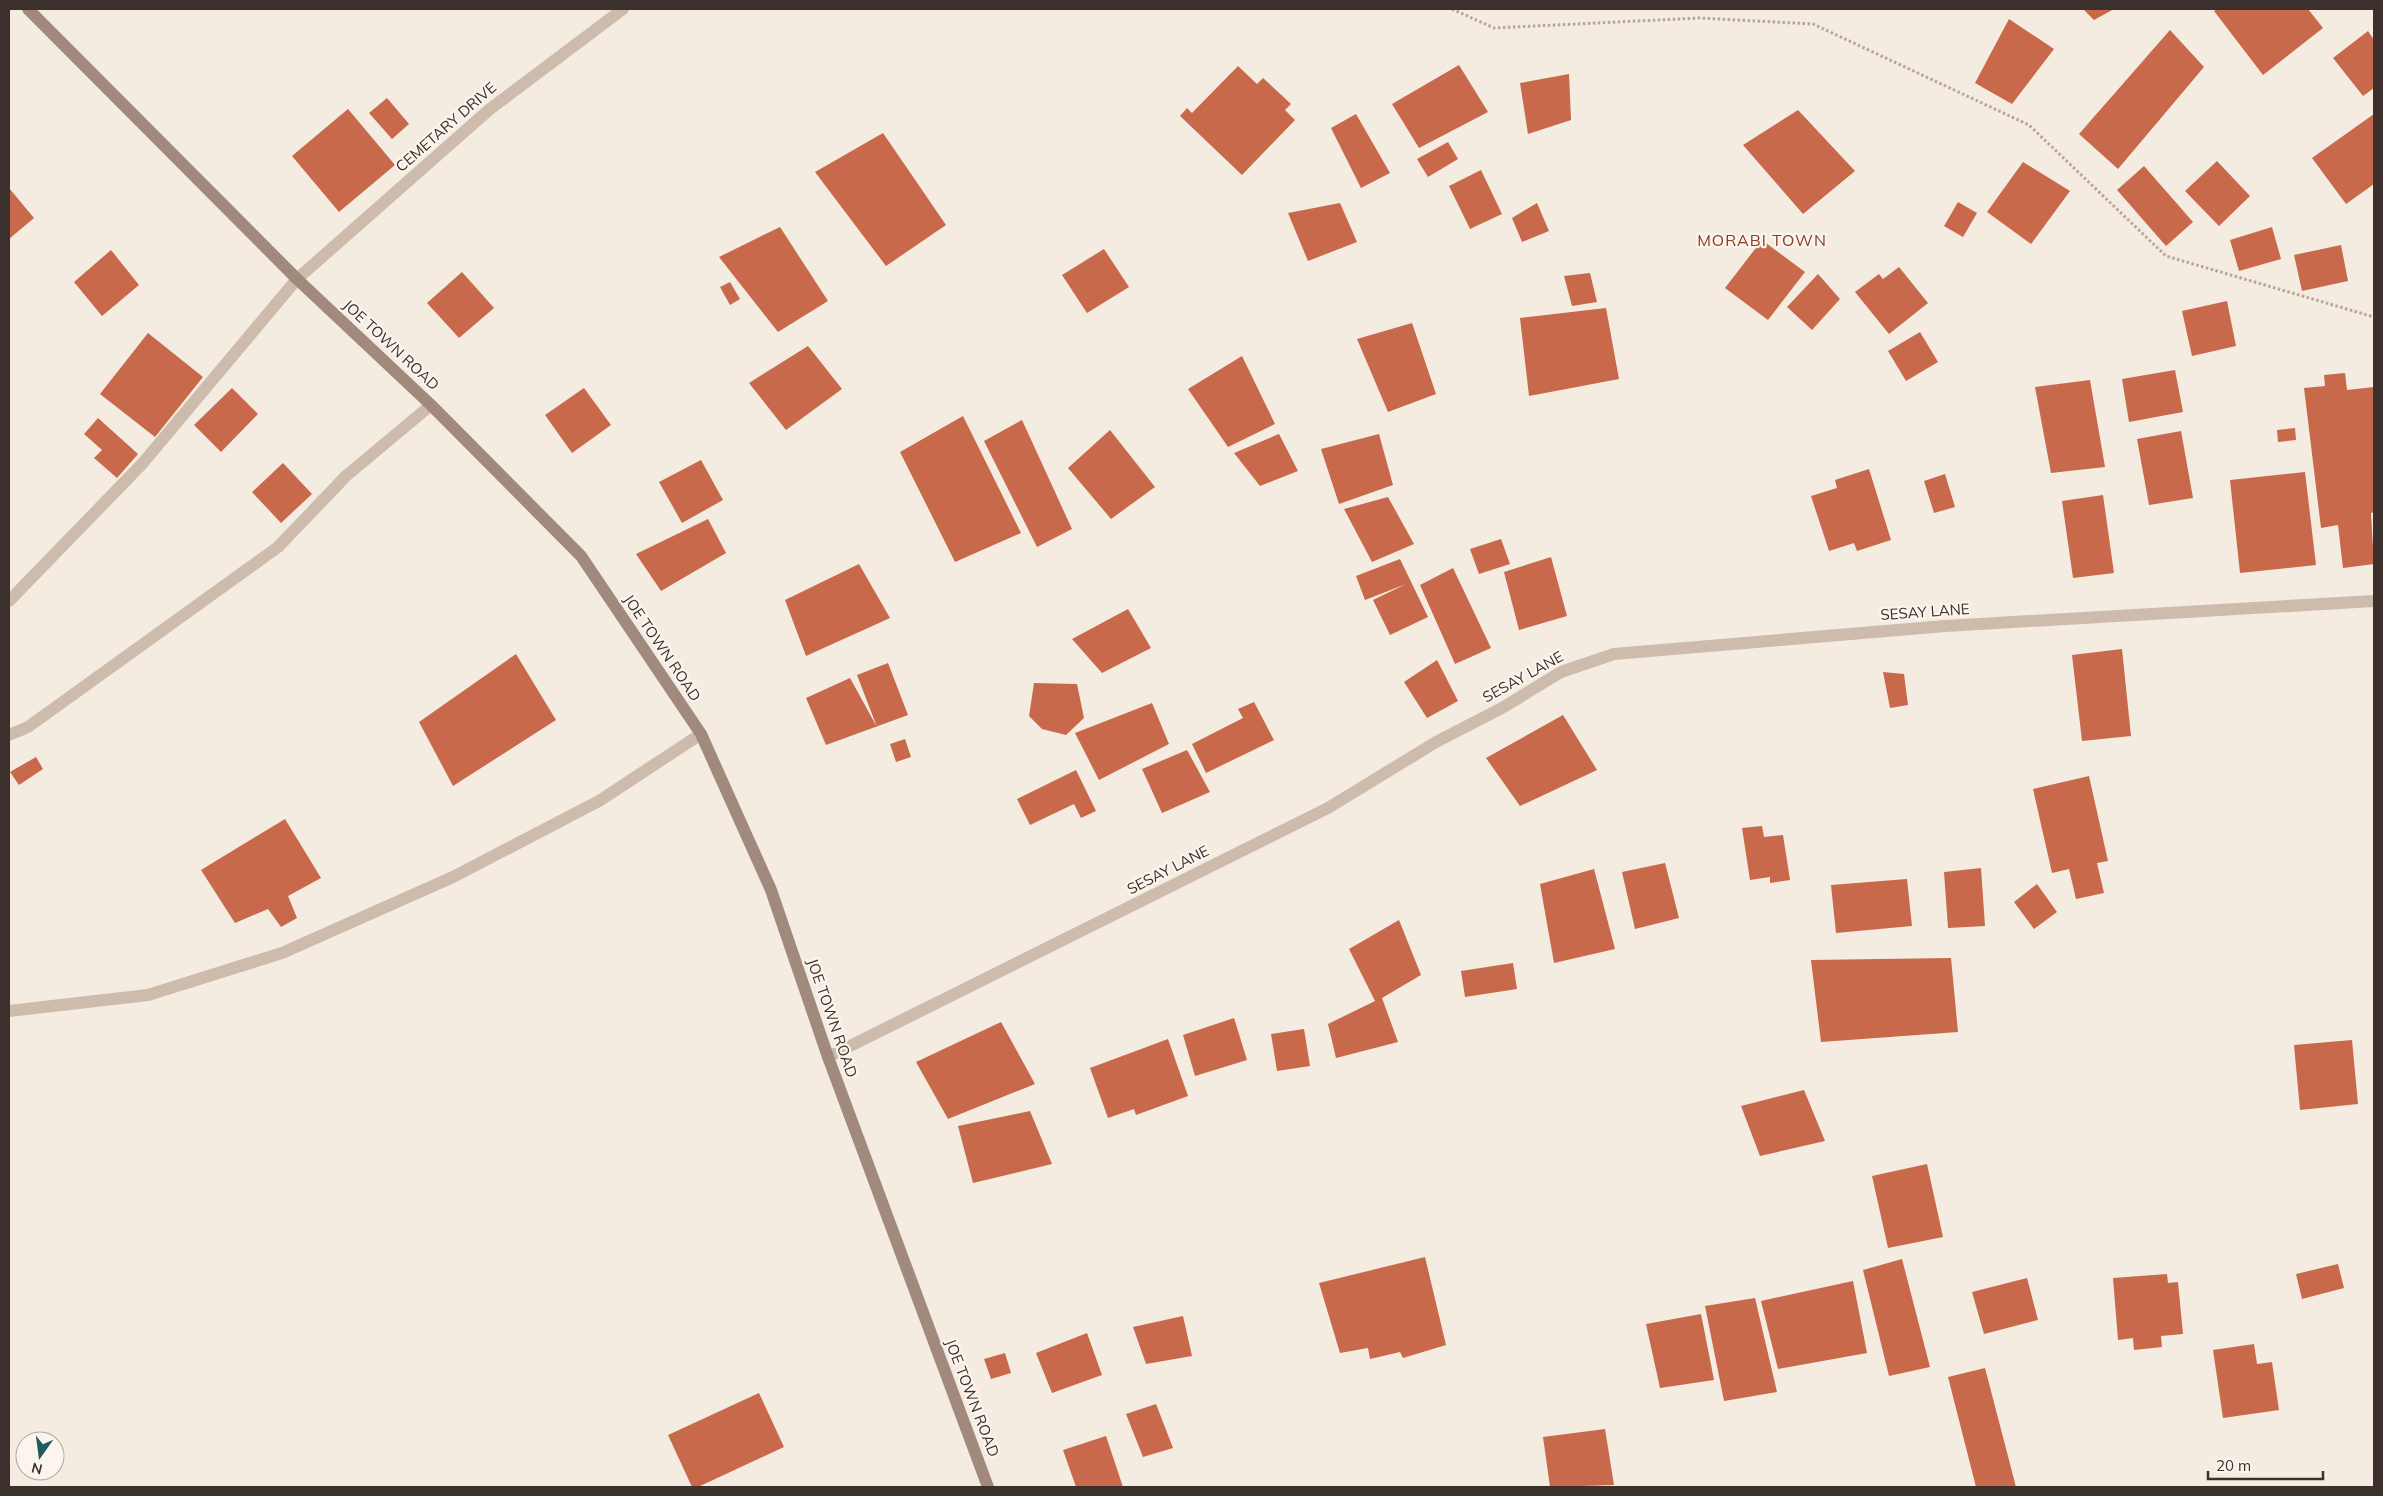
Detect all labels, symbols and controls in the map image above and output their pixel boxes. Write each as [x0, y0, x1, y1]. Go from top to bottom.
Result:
street label: CEMETARY DRIVE [391, 77, 500, 176]
district label: MORABI TOWN [1697, 230, 1827, 250]
street label: JOE TOWN ROAD [339, 295, 443, 394]
street label: JOE TOWN ROAD [620, 591, 705, 705]
street label: SESAY LANE [1880, 599, 1970, 624]
street label: SESAY LANE [1479, 647, 1567, 707]
street label: SESAY LANE [1124, 841, 1212, 898]
street label: JOE TOWN ROAD [803, 956, 862, 1080]
street label: JOE TOWN ROAD [941, 1336, 1004, 1459]
north arrow [15, 1431, 65, 1481]
scale bar [2208, 1448, 2323, 1480]
text: 20 m [2216, 1456, 2251, 1475]
text: N [30, 1459, 44, 1479]

